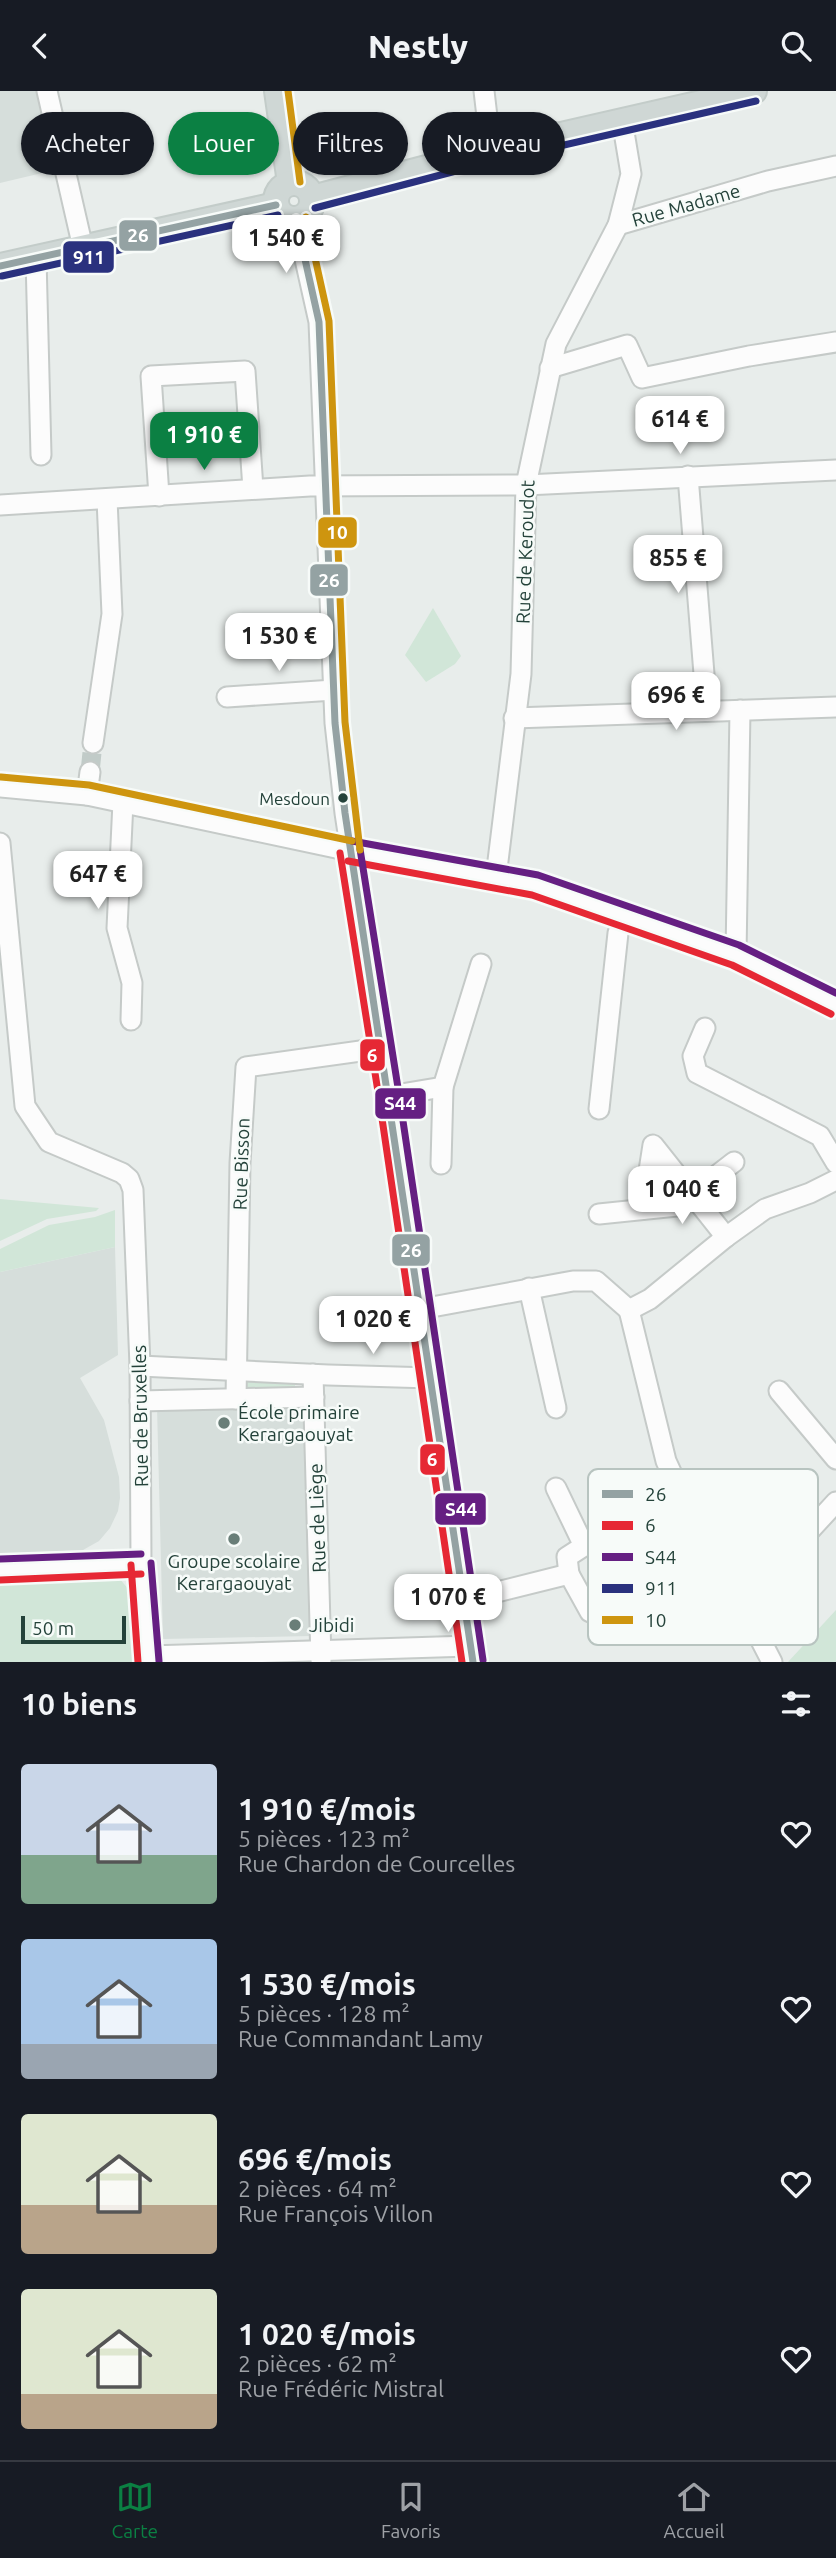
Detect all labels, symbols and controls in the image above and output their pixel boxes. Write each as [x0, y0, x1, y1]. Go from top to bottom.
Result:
icon: back [21, 27, 59, 65]
icon: search [777, 27, 815, 65]
text: Nestly [368, 28, 468, 64]
chip: Acheter [21, 112, 154, 175]
chip: Louer [168, 112, 279, 175]
chip: Filtres [293, 112, 408, 175]
chip: Nouveau [422, 112, 565, 175]
street label: Rue Madame [629, 179, 743, 231]
pin: 1 540 € [221, 215, 351, 275]
line badge: 26 [118, 219, 158, 252]
text: 26 [127, 224, 149, 246]
text: 1 540 € [248, 225, 324, 250]
line badge: 911 [62, 240, 115, 274]
text: 911 [73, 246, 105, 268]
pin: 614 € [631, 397, 729, 456]
text: 614 € [651, 406, 709, 431]
pin: 1 910 € [139, 413, 269, 472]
text: 1 910 € [166, 422, 242, 447]
street label: Rue de Keroudot [511, 479, 539, 624]
line badge: 10 [317, 516, 358, 549]
text: 10 [326, 521, 348, 543]
pin: 855 € [629, 535, 727, 595]
text: 855 € [649, 545, 707, 570]
line badge: 26 [309, 563, 349, 597]
text: 26 [318, 569, 340, 591]
pin: 1 530 € [214, 613, 344, 673]
text: 1 530 € [241, 623, 317, 648]
pin: 696 € [627, 673, 725, 732]
text: 696 € [647, 682, 705, 707]
place label: Mesdoun [259, 789, 330, 808]
marker: Mesdoun [336, 791, 350, 805]
pin: 647 € [49, 851, 147, 911]
text: 647 € [69, 861, 127, 886]
line badge: 6 [359, 1038, 386, 1072]
text: 6 [367, 1044, 377, 1066]
line badge: S44 [374, 1087, 427, 1120]
text: S44 [384, 1092, 416, 1114]
street label: Rue Bisson [228, 1117, 254, 1211]
pin: 1 040 € [617, 1167, 747, 1226]
text: 1 040 € [644, 1176, 720, 1201]
line badge: 26 [391, 1233, 431, 1267]
text: 26 [400, 1239, 422, 1261]
pin: 1 020 € [308, 1297, 438, 1356]
text: 1 020 € [335, 1306, 411, 1331]
street label: Rue de Bruxelles [128, 1345, 152, 1487]
place label: École primaire Kerargaouyat [238, 1401, 360, 1445]
marker: École primaire Kerargaouyat [216, 1415, 232, 1431]
line badge: 6 [419, 1443, 446, 1476]
text: 6 [427, 1448, 437, 1470]
street label: Rue de Liège [304, 1463, 330, 1573]
legend [588, 1469, 818, 1645]
text: 26 [645, 1483, 666, 1505]
line badge: S44 [434, 1492, 487, 1526]
text: S44 [445, 1498, 477, 1520]
text: 6 [645, 1514, 656, 1536]
marker: Groupe scolaire Kerargaouyat [226, 1531, 242, 1547]
text: S44 [645, 1546, 676, 1568]
place label: Groupe scolaire Kerargaouyat [168, 1550, 300, 1594]
pin: 1 070 € [383, 1575, 513, 1634]
text: 911 [645, 1577, 677, 1599]
text: 1 070 € [410, 1584, 486, 1609]
text: 10 [645, 1609, 666, 1631]
scale bar [21, 1613, 126, 1645]
place label: Jibidi [309, 1614, 354, 1636]
text: 50 m [32, 1617, 74, 1639]
marker: Jibidi [287, 1617, 303, 1633]
icon: filters [777, 1685, 815, 1723]
text: 10 biens [21, 1687, 137, 1721]
icon: home [77, 1792, 161, 1876]
text: 1 910 €/mois [238, 1792, 416, 1826]
icon: heart [777, 1815, 815, 1853]
text: 5 pièces · 123 m² [238, 1826, 410, 1851]
text: Rue Chardon de Courcelles [238, 1851, 515, 1876]
icon: home [77, 1967, 161, 2051]
text: 1 530 €/mois [238, 1967, 416, 2001]
icon: heart [777, 1990, 815, 2028]
text: 5 pièces · 128 m² [238, 2001, 410, 2026]
text: Rue Commandant Lamy [238, 2026, 483, 2051]
icon: home [77, 2142, 161, 2226]
text: 696 €/mois [238, 2142, 392, 2176]
icon: heart [777, 2165, 815, 2203]
text: 2 pièces · 64 m² [238, 2176, 397, 2201]
text: Rue François Villon [238, 2201, 433, 2226]
icon: home [77, 2317, 161, 2401]
text: 1 020 €/mois [238, 2317, 416, 2351]
icon: heart [777, 2340, 815, 2378]
text: 2 pièces · 62 m² [238, 2351, 397, 2376]
text: Rue Frédéric Mistral [238, 2376, 444, 2401]
tab: Carte [112, 2478, 158, 2542]
tab: Favoris [381, 2478, 441, 2542]
tab: Accueil [664, 2478, 724, 2542]

